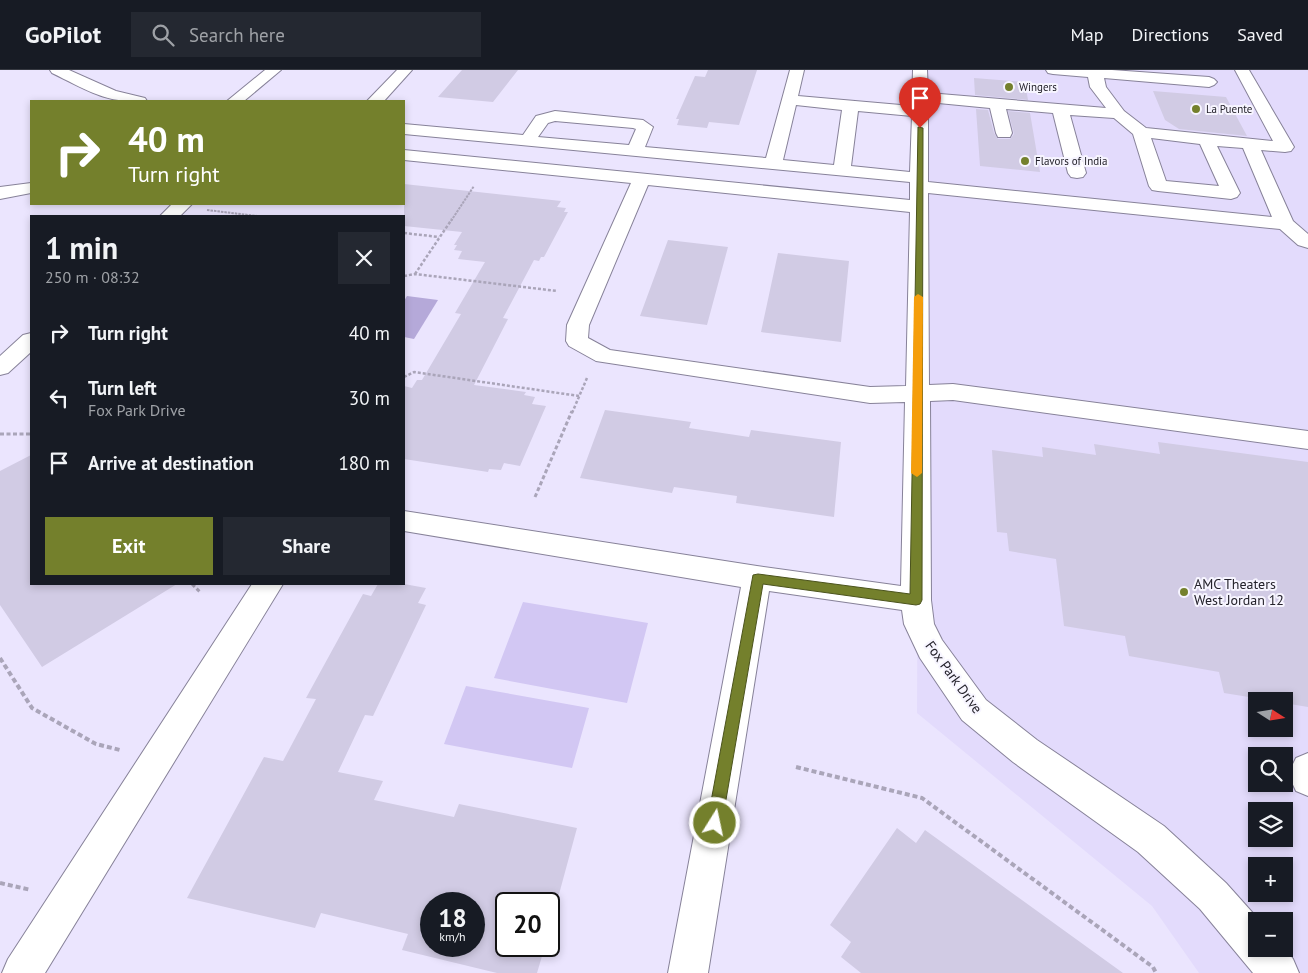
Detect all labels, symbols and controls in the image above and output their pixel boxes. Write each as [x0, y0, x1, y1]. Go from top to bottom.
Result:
search box [131, 12, 481, 57]
text: GoPilot [25, 19, 101, 50]
icon: search [149, 21, 177, 49]
text: Search here [189, 23, 285, 47]
text: Map [1071, 23, 1103, 46]
text: Directions [1131, 23, 1209, 46]
text: Saved [1237, 23, 1283, 46]
pin [899, 77, 941, 128]
place label: Wingers [1019, 80, 1057, 94]
marker: Wingers [1003, 81, 1015, 93]
icon: arrive [906, 84, 934, 112]
place label: La Puente [1206, 102, 1253, 116]
marker: La Puente [1190, 103, 1202, 115]
text: 40 m [128, 116, 205, 162]
icon: right [45, 120, 110, 185]
place label: Flavors of India [1035, 154, 1108, 168]
marker: Flavors of India [1019, 155, 1031, 167]
text: Turn right [128, 160, 220, 188]
text: 1 min [45, 228, 118, 267]
button: close [338, 232, 390, 284]
text: 250 m · 08:32 [45, 267, 140, 287]
icon: right [45, 319, 73, 347]
text: Turn right [88, 321, 168, 345]
text: 40 m [349, 321, 390, 345]
text: Turn left [88, 376, 157, 400]
icon: left [45, 384, 73, 412]
text: 30 m [349, 386, 390, 410]
text: Fox Park Drive [88, 400, 186, 420]
icon: arrive [45, 449, 73, 477]
text: Arrive at destination [88, 451, 254, 475]
text: 180 m [338, 451, 390, 475]
button: Exit [45, 517, 213, 575]
button: Share [223, 517, 390, 575]
place label: AMC Theaters West Jordan 12 [1194, 575, 1284, 609]
marker: AMC Theaters West Jordan 12 [1178, 586, 1190, 598]
street label: Fox Park Drive [922, 637, 986, 717]
north arrow [1248, 692, 1292, 738]
map controls [1248, 692, 1293, 957]
button: search [1248, 747, 1293, 792]
position arrow [688, 796, 740, 848]
button: layers [1248, 802, 1293, 847]
button: + [1248, 857, 1293, 902]
speed limit sign: 20 [495, 892, 560, 957]
text: 18 [438, 902, 467, 934]
button: − [1248, 912, 1293, 957]
text: km/h [439, 929, 466, 944]

